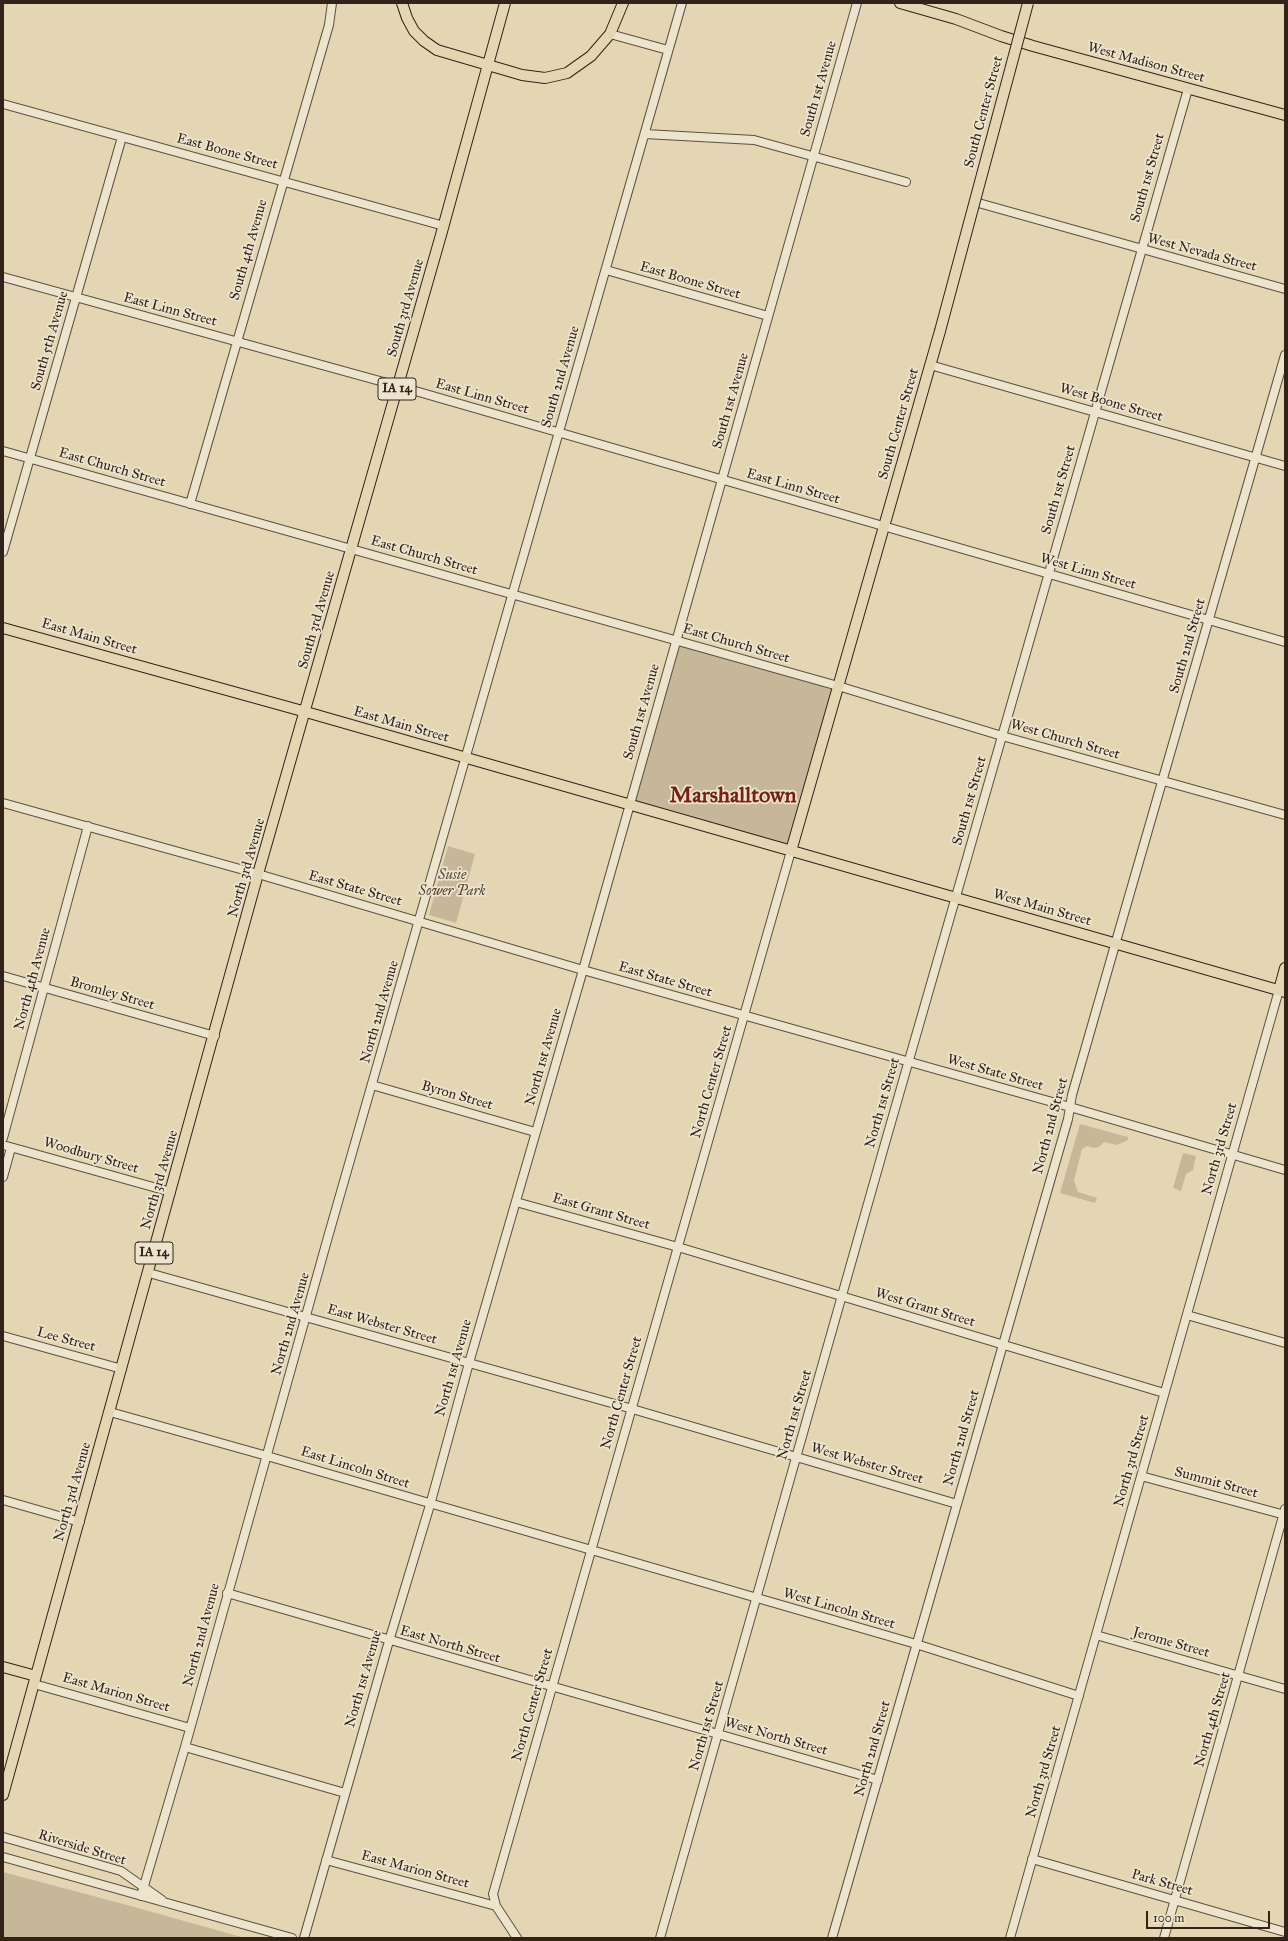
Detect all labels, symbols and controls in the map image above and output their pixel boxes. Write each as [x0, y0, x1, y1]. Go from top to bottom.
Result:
street label: South 1st Avenue [797, 39, 841, 139]
street label: West Madison Street [1086, 39, 1206, 87]
street label: South Center Street [961, 54, 1007, 170]
street label: East Boone Street [175, 130, 279, 174]
street label: South 1st Street [1127, 132, 1169, 224]
street label: South 4th Avenue [227, 198, 271, 302]
street label: West Nevada Street [1146, 230, 1258, 276]
street label: South 3rd Avenue [384, 257, 428, 359]
street label: East Boone Street [638, 259, 742, 303]
street label: South 5th Avenue [28, 289, 72, 393]
street label: East Linn Street [121, 289, 219, 331]
street label: South 2nd Avenue [538, 324, 584, 430]
street label: South 1st Avenue [709, 351, 753, 451]
street label: South Center Street [875, 366, 923, 482]
street label: East Linn Street [433, 376, 531, 418]
road number: IA 14 [378, 378, 416, 400]
street label: West Boone Street [1058, 380, 1164, 426]
street label: South 1st Street [1038, 444, 1080, 536]
street label: East Church Street [57, 445, 167, 491]
street label: East Linn Street [744, 466, 842, 508]
street label: East Church Street [369, 533, 479, 579]
street label: West Linn Street [1038, 550, 1138, 594]
street label: South 3rd Avenue [295, 569, 339, 671]
street label: South 2nd Street [1166, 597, 1210, 695]
street label: East Main Street [39, 615, 139, 659]
street label: East Church Street [681, 621, 791, 667]
street label: South 1st Avenue [620, 662, 664, 762]
street label: East Main Street [351, 703, 451, 747]
street label: West Church Street [1008, 716, 1122, 764]
street label: South 1st Street [949, 755, 991, 847]
district label: Marshalltown [670, 784, 796, 810]
street label: North 3rd Avenue [225, 816, 269, 920]
street label: East State Street [306, 868, 404, 910]
park label: Susie Sower Park [418, 868, 486, 900]
street label: West Main Street [991, 886, 1093, 930]
street label: North 4th Avenue [11, 926, 55, 1032]
street label: North 2nd Avenue [357, 959, 403, 1065]
street label: East State Street [616, 959, 714, 1001]
street label: Bromley Street [68, 974, 156, 1014]
street label: North 1st Avenue [522, 1006, 566, 1108]
street label: North Center Street [688, 1024, 736, 1140]
street label: West State Street [945, 1051, 1045, 1095]
street label: North 1st Street [862, 1056, 904, 1150]
street label: North 2nd Street [1030, 1076, 1072, 1176]
street label: Byron Street [419, 1078, 495, 1114]
street label: North 3rd Street [1199, 1101, 1241, 1197]
street label: North 3rd Avenue [138, 1128, 182, 1232]
street label: Woodbury Street [42, 1134, 140, 1178]
street label: East Grant Street [550, 1190, 652, 1234]
road number: IA 14 [135, 1242, 173, 1264]
street label: North 2nd Avenue [268, 1271, 314, 1377]
street label: West Grant Street [873, 1285, 977, 1331]
street label: East Webster Street [325, 1301, 439, 1349]
street label: North 1st Avenue [432, 1317, 476, 1419]
street label: Lee Street [35, 1324, 97, 1356]
street label: North Center Street [598, 1335, 646, 1451]
street label: North 1st Street [774, 1368, 816, 1462]
street label: North 2nd Street [940, 1388, 984, 1488]
street label: North 3rd Street [1111, 1413, 1153, 1509]
street label: North 3rd Avenue [51, 1440, 95, 1544]
street label: West Webster Street [809, 1440, 925, 1488]
street label: East Lincoln Street [299, 1443, 411, 1493]
street label: Summit Street [1172, 1464, 1260, 1502]
street label: North 2nd Avenue [180, 1581, 224, 1689]
street label: West Lincoln Street [781, 1585, 897, 1633]
street label: East North Street [398, 1623, 502, 1667]
street label: Jerome Street [1131, 1624, 1211, 1662]
street label: North 1st Avenue [342, 1628, 386, 1730]
street label: North Center Street [509, 1647, 557, 1763]
street label: East Marion Street [60, 1670, 172, 1716]
street label: North 4th Street [1191, 1671, 1235, 1769]
street label: North 1st Street [686, 1679, 728, 1773]
street label: North 2nd Street [851, 1699, 895, 1799]
street label: West North Street [723, 1714, 829, 1760]
street label: North 3rd Street [1023, 1724, 1065, 1820]
street label: Riverside Street [36, 1827, 128, 1869]
street label: East Marion Street [359, 1848, 471, 1892]
street label: Park Street [1129, 1866, 1195, 1900]
scale bar [1148, 1903, 1272, 1929]
text: 100 m [1153, 1911, 1184, 1925]

